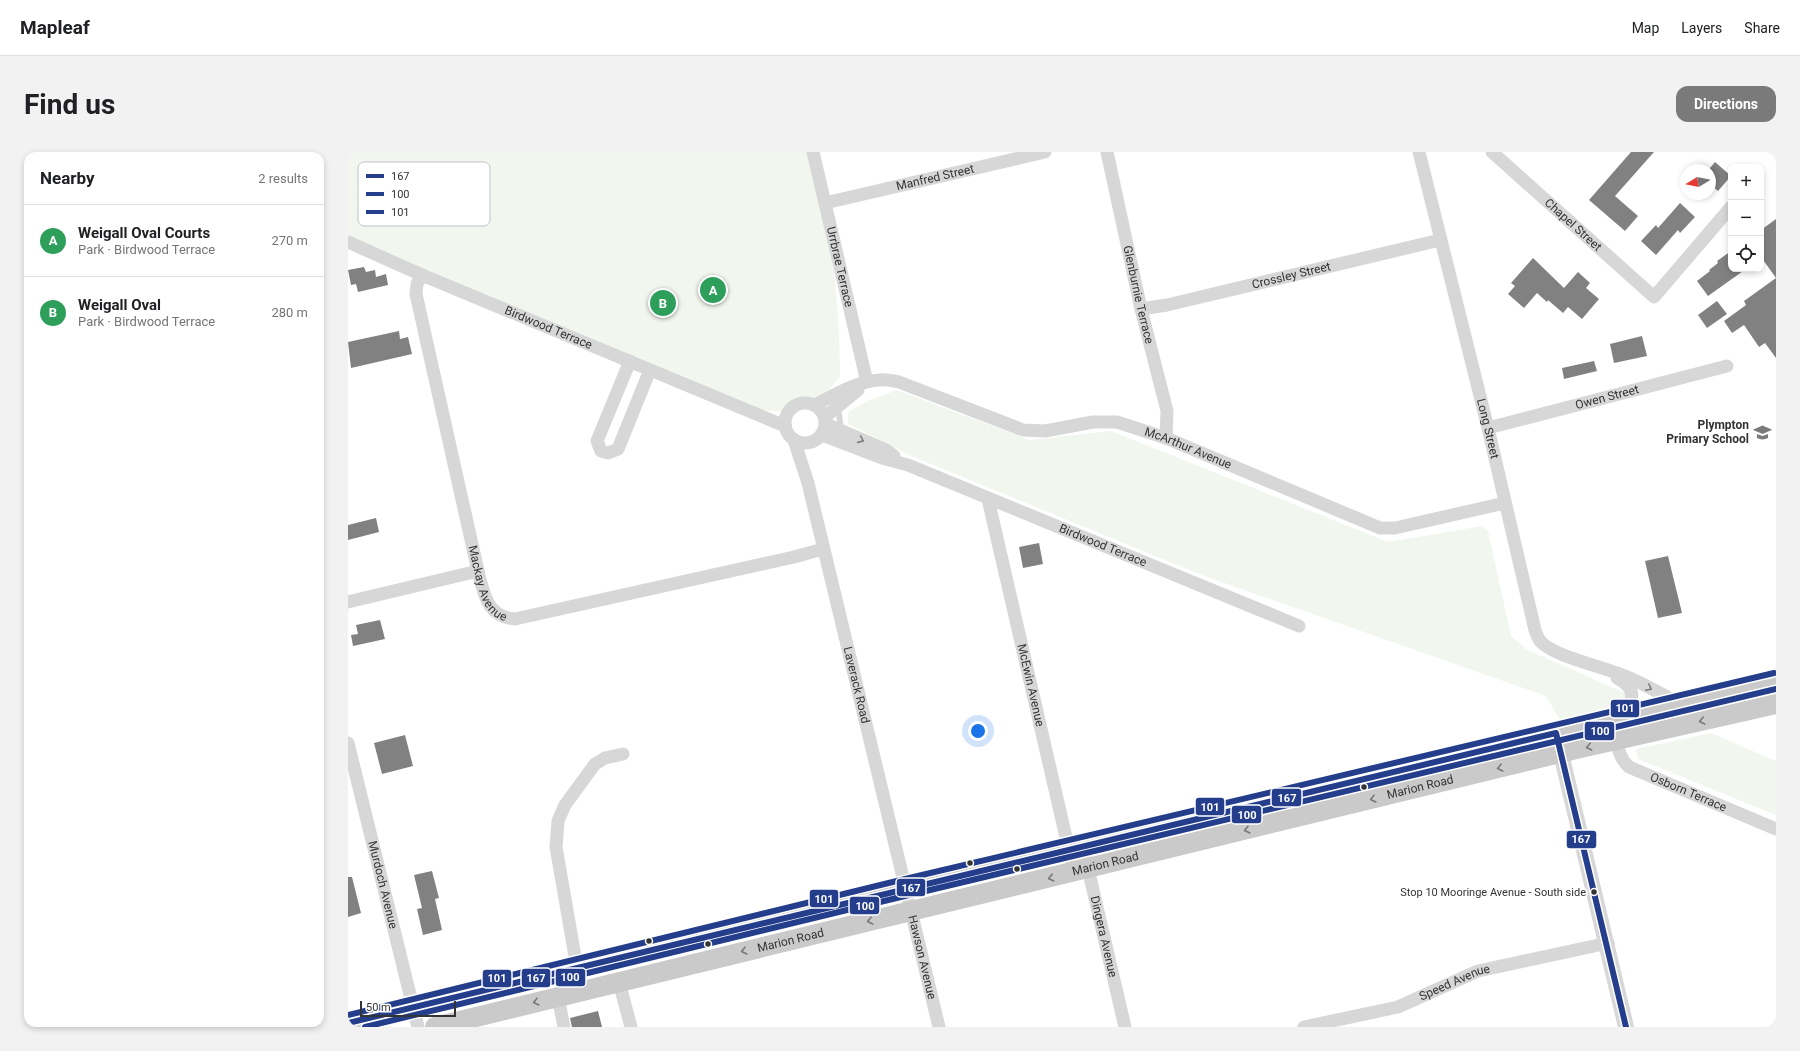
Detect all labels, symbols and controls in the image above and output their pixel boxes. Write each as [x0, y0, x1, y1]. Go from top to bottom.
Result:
text: Mapleaf [20, 16, 90, 39]
text: Map [1632, 20, 1659, 36]
text: Layers [1681, 20, 1722, 36]
text: Share [1744, 20, 1780, 36]
button: Directions [1676, 86, 1776, 122]
text: Find us [24, 88, 115, 121]
legend [358, 162, 490, 226]
street label: Manfred Street [895, 162, 976, 193]
north arrow [1680, 164, 1716, 200]
map controls [1728, 164, 1764, 272]
button: + [1728, 164, 1764, 200]
text: Nearby [40, 168, 95, 188]
text: 167 [391, 170, 410, 183]
text: 2 results [258, 171, 308, 186]
text: 100 [391, 188, 410, 201]
street label: Chapel Street [1542, 196, 1605, 254]
button: − [1728, 200, 1764, 236]
text: 101 [391, 206, 410, 219]
text: Weigall Oval Courts [78, 224, 210, 242]
street label: Urrbrae Terrace [824, 225, 856, 309]
text: A [49, 233, 57, 248]
text: 270 m [271, 233, 308, 248]
button: locate [1728, 236, 1764, 272]
text: Park · Birdwood Terrace [78, 242, 215, 257]
street label: Glenburnie Terrace [1120, 244, 1157, 345]
street label: Crossley Street [1250, 259, 1332, 292]
pin: A [700, 275, 726, 305]
pin: B [650, 288, 676, 318]
text: Weigall Oval [78, 296, 161, 314]
street label: Birdwood Terrace [503, 303, 594, 352]
text: B [49, 305, 57, 320]
text: 280 m [271, 305, 308, 320]
text: Park · Birdwood Terrace [78, 314, 215, 329]
street label: Owen Street [1574, 382, 1640, 412]
street label: Long Street [1474, 397, 1502, 460]
place label: Plympton Primary School [1666, 418, 1749, 446]
school or university icon: Plympton Primary School [1752, 422, 1772, 442]
street label: McArthur Avenue [1143, 425, 1234, 472]
one-way arrow [857, 435, 864, 443]
street label: Birdwood Terrace [1057, 521, 1149, 570]
street label: Mackay Avenue [465, 544, 509, 624]
street label: McEwin Avenue [1015, 642, 1047, 728]
street label: Laverack Road [841, 645, 873, 725]
one-way arrow [1645, 683, 1652, 690]
line badge: 101 [1610, 699, 1640, 718]
text: 101 [1616, 702, 1634, 715]
one-way arrow [1699, 716, 1706, 725]
your location [968, 721, 988, 741]
line badge: 100 [1584, 721, 1615, 741]
text: 100 [1591, 725, 1609, 738]
one-way arrow [1585, 742, 1592, 751]
one-way arrow [1496, 764, 1503, 772]
street label: Osborn Terrace [1648, 770, 1729, 814]
street label: Marion Road [1385, 772, 1455, 802]
unlabelled marker [1359, 782, 1369, 792]
line badge: 167 [1271, 788, 1302, 807]
text: 167 [1278, 792, 1296, 805]
one-way arrow [1370, 794, 1377, 803]
line badge: 101 [1195, 797, 1225, 816]
text: 101 [1201, 801, 1219, 814]
line badge: 100 [1231, 805, 1262, 824]
text: 100 [1238, 809, 1256, 822]
one-way arrow [1244, 825, 1251, 834]
line badge: 167 [1566, 830, 1597, 849]
text: 167 [1572, 833, 1590, 846]
street label: Murdoch Avenue [365, 839, 400, 930]
street label: Marion Road [1071, 849, 1140, 879]
unlabelled marker [965, 858, 975, 868]
unlabelled marker [1012, 864, 1022, 874]
one-way arrow [1048, 873, 1054, 881]
line badge: 167 [896, 878, 926, 897]
text: 167 [902, 882, 920, 895]
place label: Stop 10 Mooringe Avenue - South side [1400, 886, 1586, 899]
marker: Stop 10 Mooringe Avenue - South side [1589, 887, 1599, 897]
line badge: 101 [809, 889, 839, 908]
text: 101 [815, 893, 833, 906]
street label: Dingera Avenue [1088, 894, 1120, 979]
line badge: 100 [849, 896, 880, 915]
text: 100 [856, 900, 874, 913]
street label: Hawson Avenue [905, 914, 939, 1001]
one-way arrow [867, 916, 874, 925]
street label: Marion Road [756, 926, 825, 955]
unlabelled marker [644, 936, 654, 946]
unlabelled marker [703, 939, 713, 949]
one-way arrow [740, 947, 747, 955]
street label: Speed Avenue [1417, 962, 1491, 1004]
line badge: 167 [521, 968, 551, 988]
line badge: 100 [555, 968, 586, 987]
line badge: 101 [482, 969, 512, 988]
text: 100 [561, 971, 579, 984]
text: 101 [488, 972, 506, 985]
text: 167 [527, 972, 545, 985]
one-way arrow [533, 998, 539, 1006]
scale bar [360, 999, 456, 1018]
text: 50 m [366, 1001, 391, 1014]

